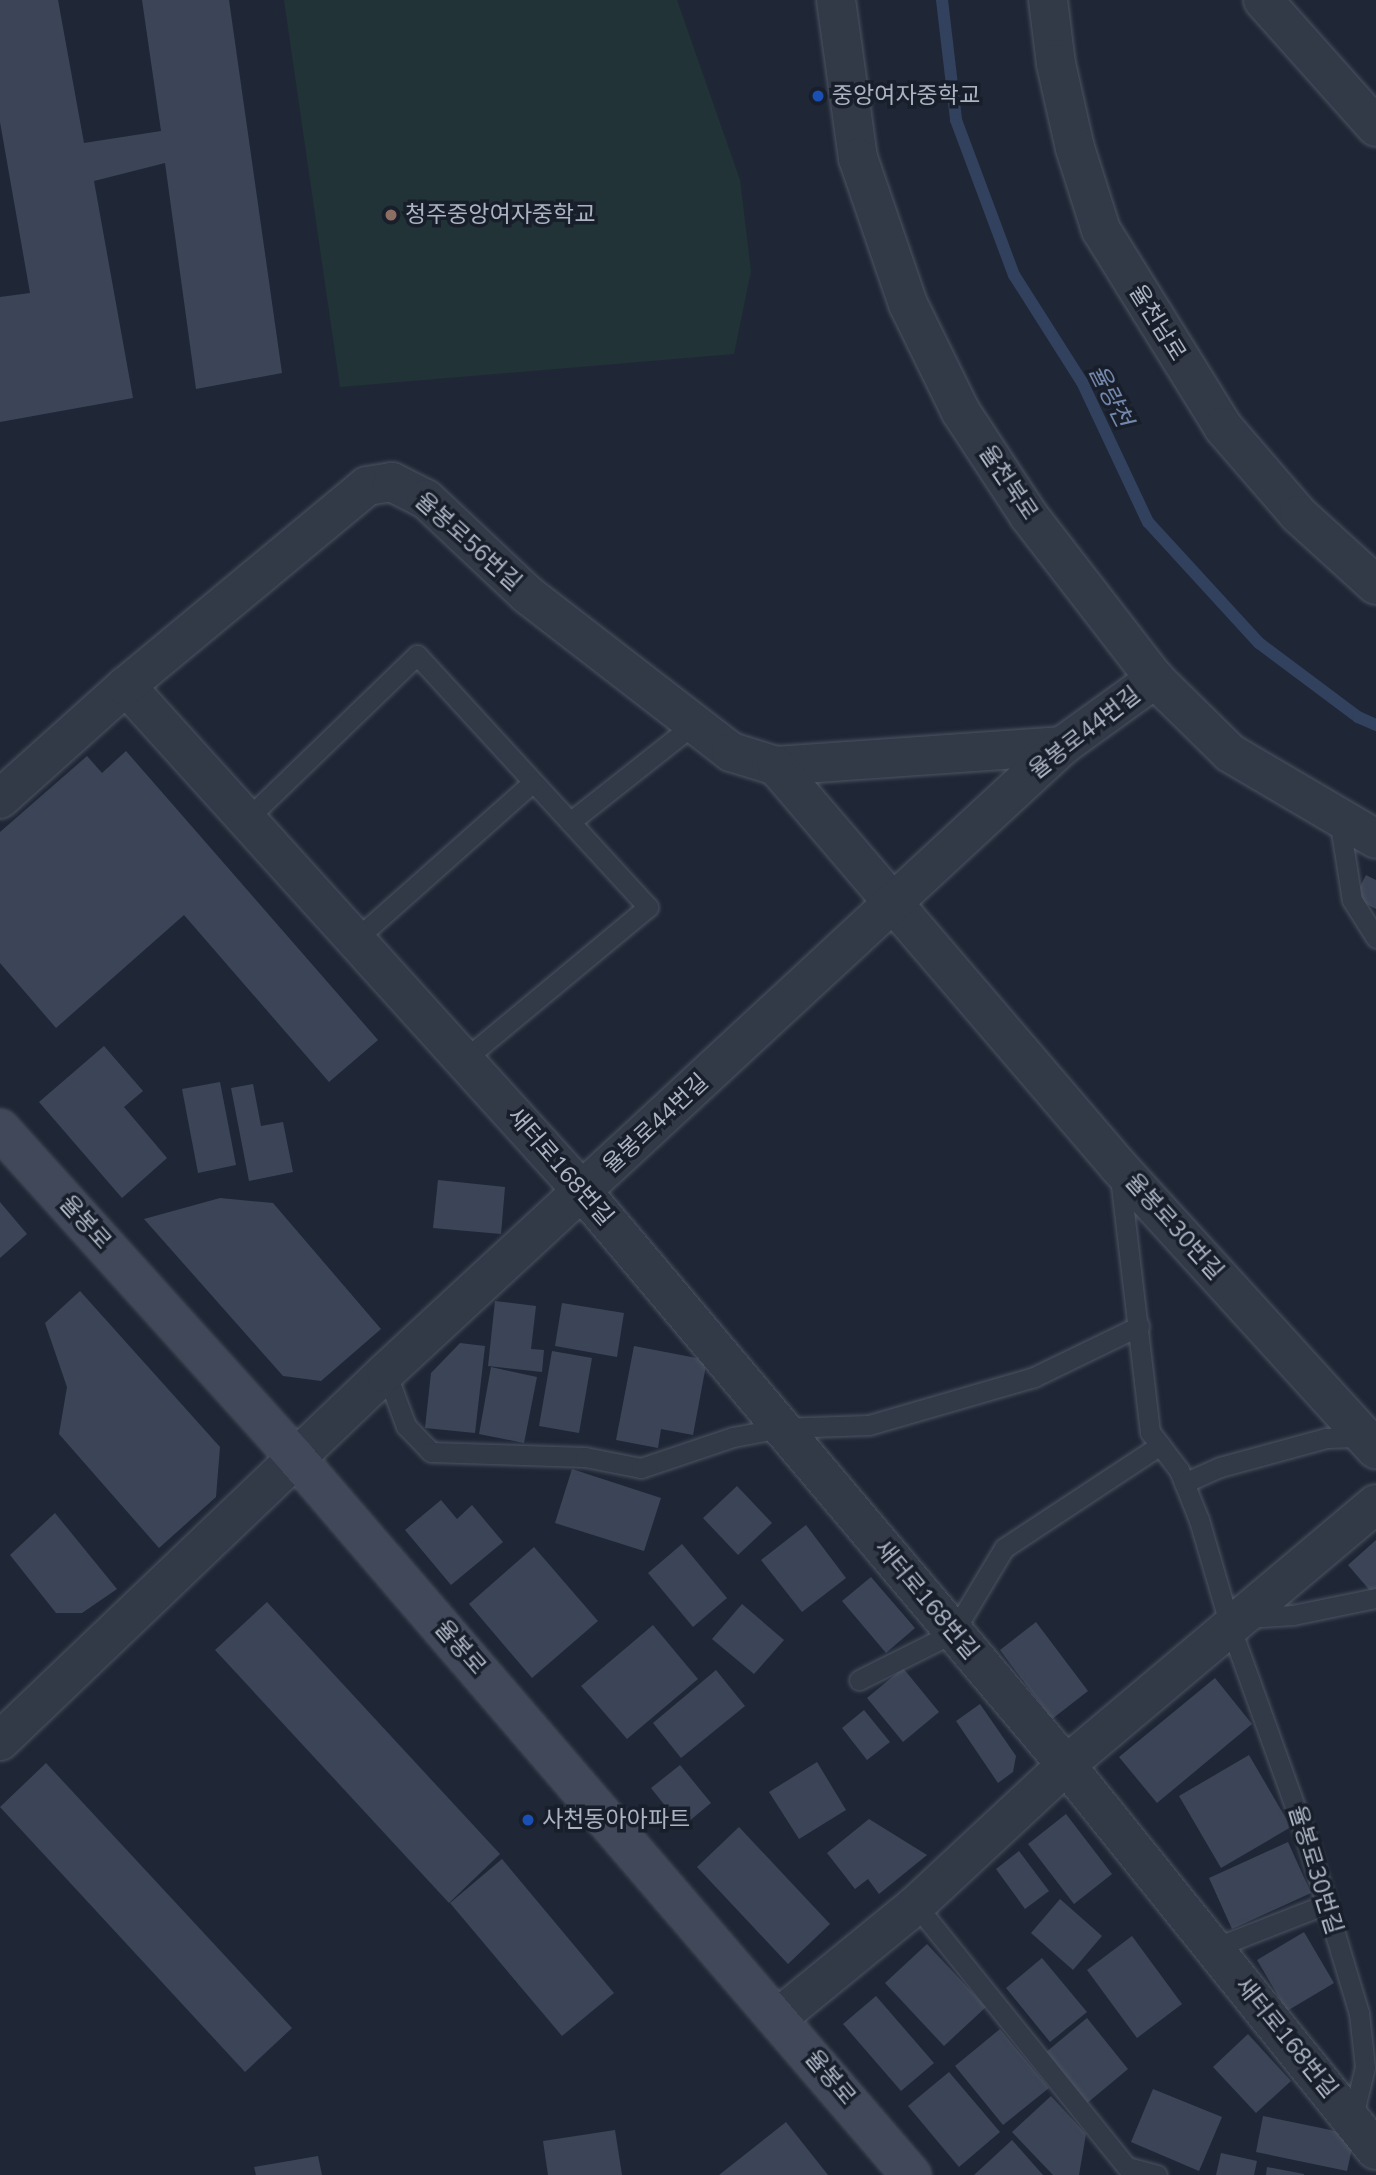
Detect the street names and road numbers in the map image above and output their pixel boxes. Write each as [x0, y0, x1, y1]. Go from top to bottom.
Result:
street label: 율천남로 [1123, 280, 1191, 366]
street label: 율천북로 [973, 440, 1043, 526]
street label: 율봉로56번길 [409, 487, 527, 597]
street label: 율봉로44번길 [1024, 681, 1146, 785]
street label: 율봉로44번길 [598, 1068, 714, 1180]
street label: 새터로168번길 [501, 1102, 619, 1232]
street label: 율봉로30번길 [1119, 1168, 1229, 1286]
street label: 율봉로 [54, 1190, 116, 1256]
street label: 새터로168번길 [868, 1535, 984, 1665]
street label: 율봉로 [429, 1615, 491, 1681]
street label: 율봉로30번길 [1282, 1802, 1348, 1938]
street label: 새터로168번길 [1229, 1972, 1343, 2104]
street label: 율봉로 [799, 2045, 861, 2111]

